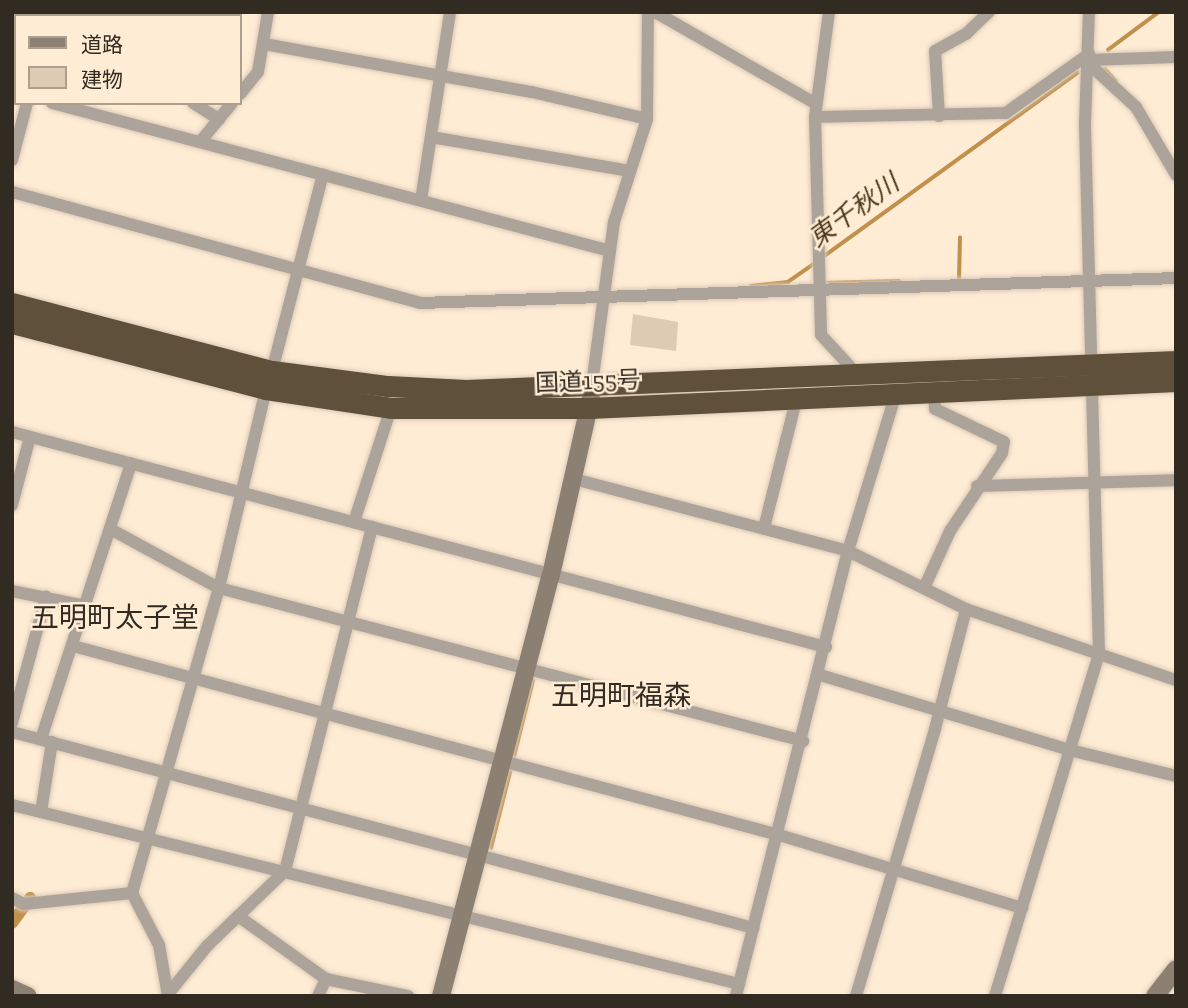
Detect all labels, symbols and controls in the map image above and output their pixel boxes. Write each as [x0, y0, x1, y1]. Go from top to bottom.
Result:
legend [14, 14, 242, 105]
text: 道路 [81, 32, 123, 57]
text: 建物 [81, 67, 123, 92]
water label: 東千秋川 [803, 168, 905, 254]
street label: 国道155号 [535, 365, 641, 397]
district label: 五明町太子堂 [31, 601, 199, 635]
district label: 五明町福森 [551, 679, 691, 713]

